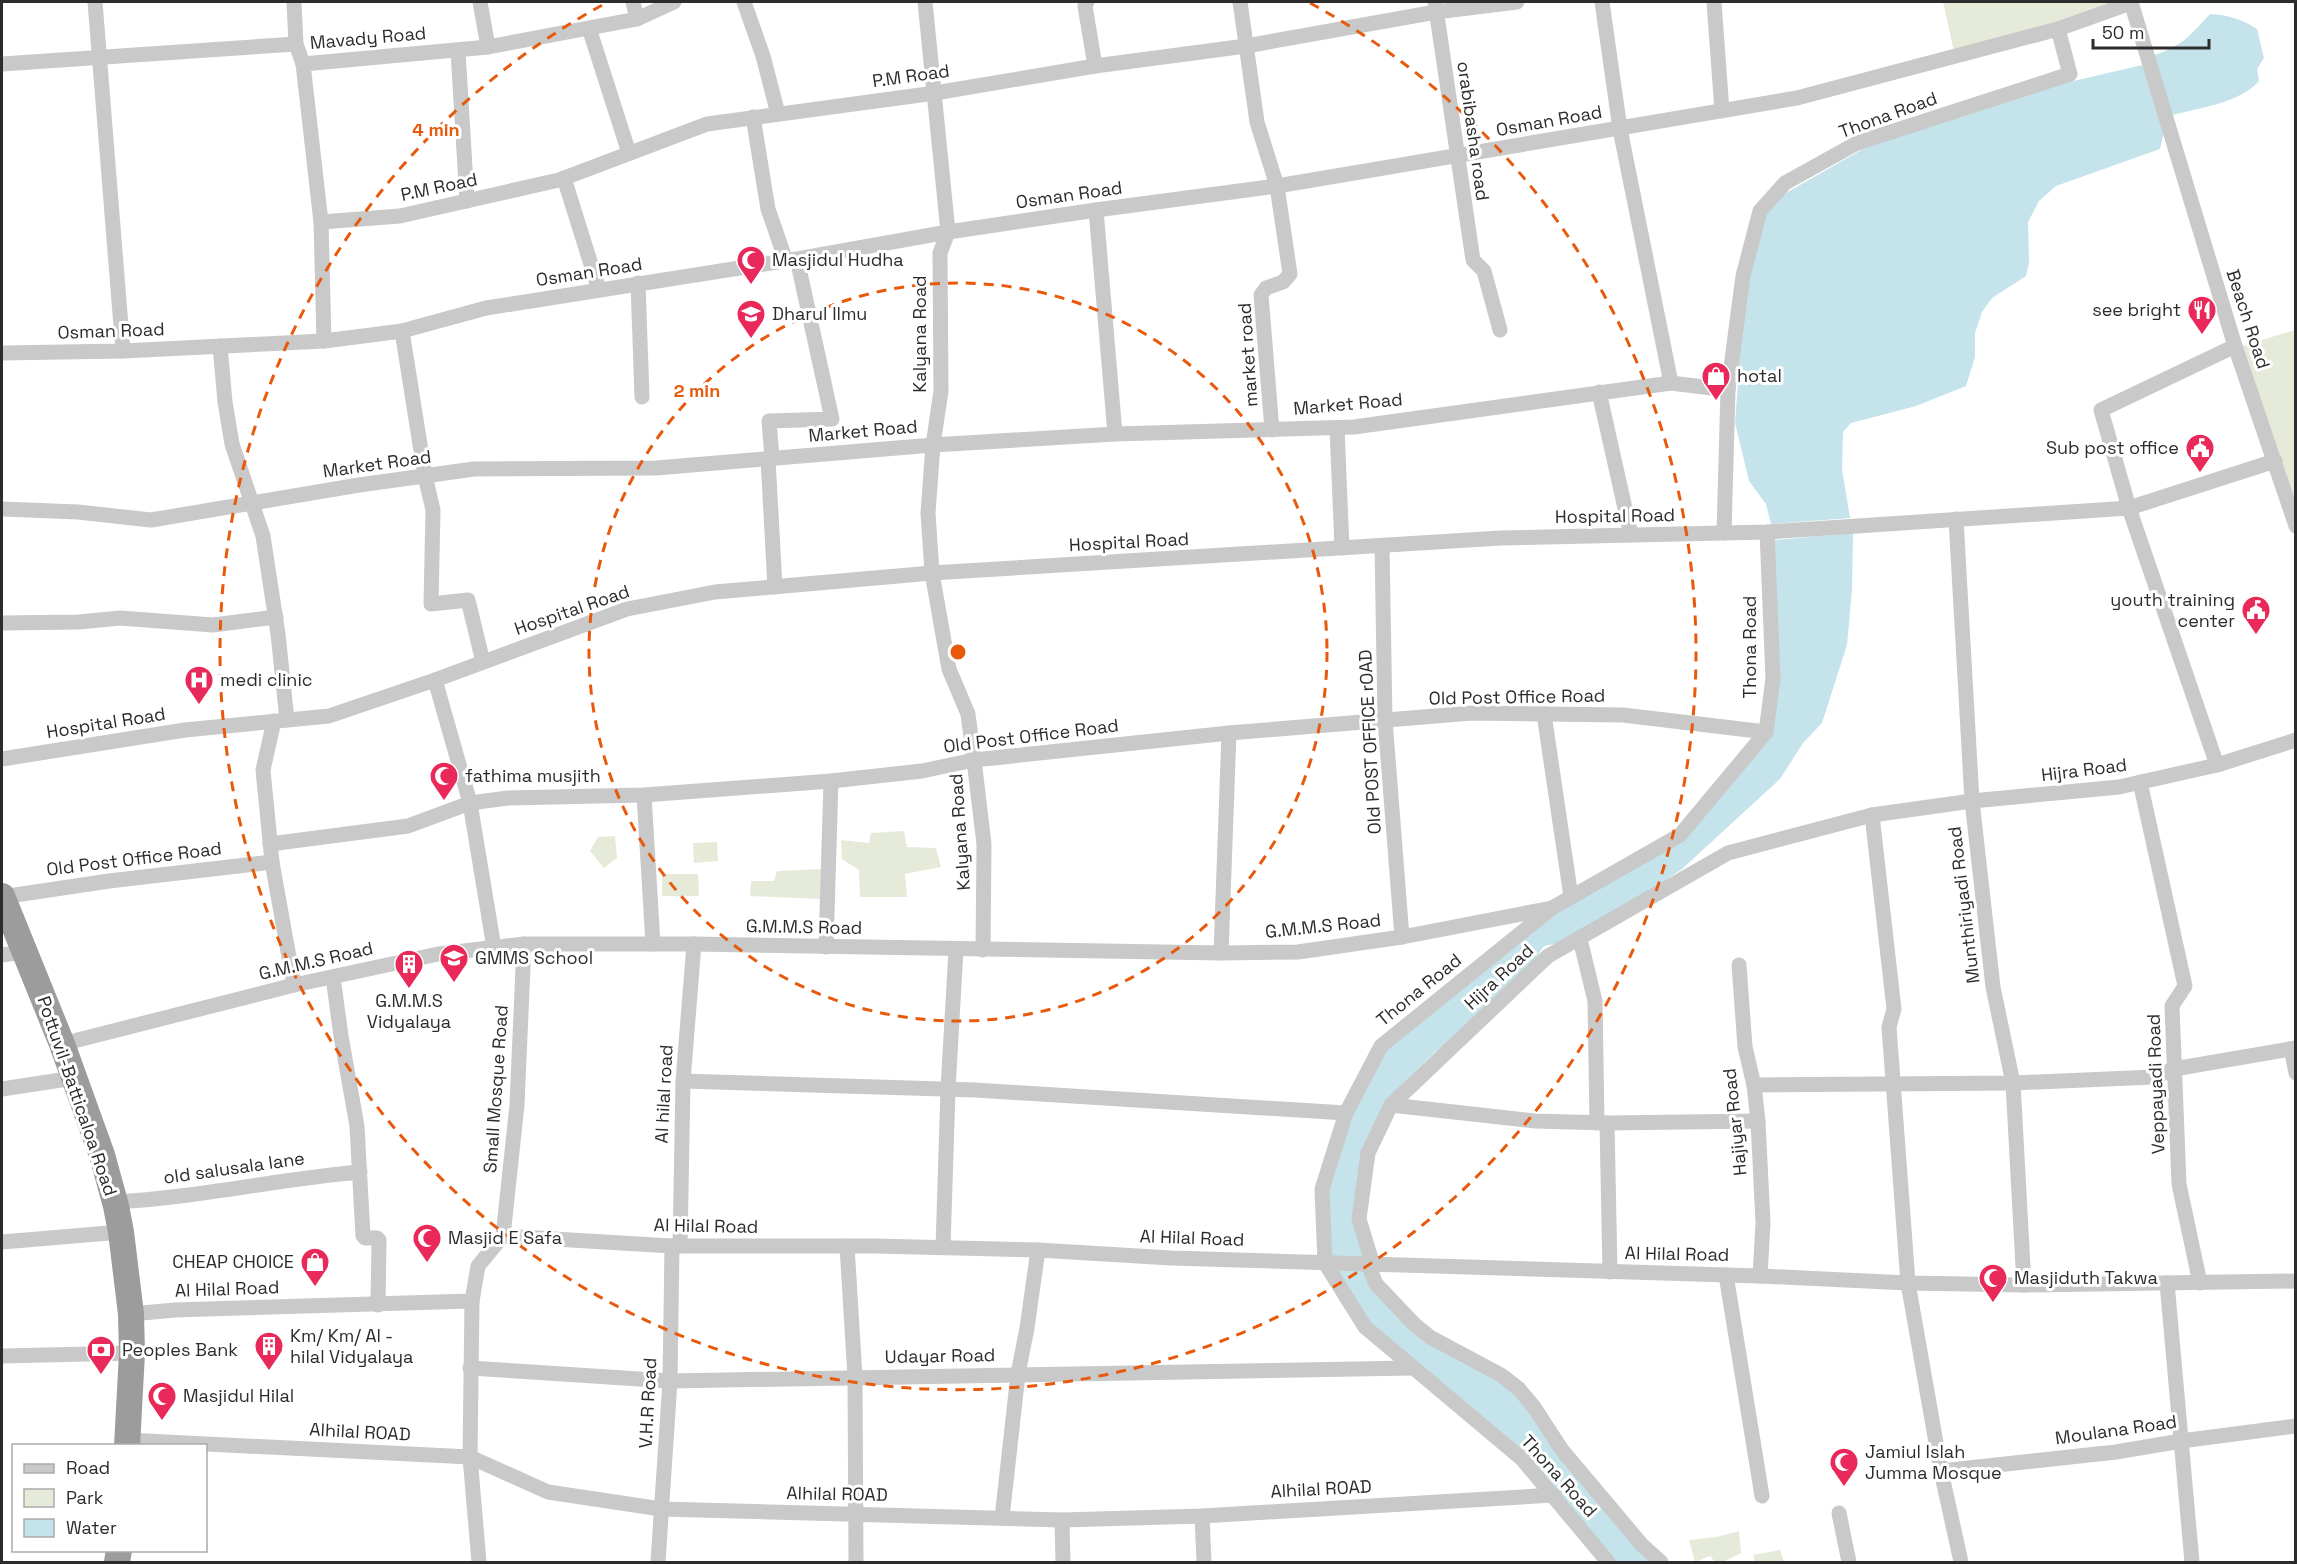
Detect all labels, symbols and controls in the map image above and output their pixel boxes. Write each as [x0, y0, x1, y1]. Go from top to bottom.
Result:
scale bar [2093, 12, 2208, 50]
street label: Mavady Road [309, 21, 427, 54]
text: 50 m [2102, 21, 2144, 44]
street label: P.M Road [871, 59, 951, 92]
street label: orabibasha road [1452, 60, 1495, 202]
street label: Thona Road [1836, 86, 1940, 143]
street label: Osman Road [1494, 100, 1604, 141]
text: 4 min [412, 118, 460, 141]
street label: P.M Road [398, 167, 479, 206]
street label: Osman Road [1014, 176, 1124, 213]
mosque icon: Masjidul Hudha [735, 244, 767, 286]
place label: Masjidul Hudha [772, 248, 904, 271]
street label: Osman Road [534, 252, 644, 291]
street label: Beach Road [2222, 266, 2275, 372]
street label: Kalyana Road [908, 275, 931, 393]
restaurant icon: see bright [2186, 294, 2218, 336]
school or university icon: Dharul Ilmu [735, 298, 767, 340]
place label: see bright [2092, 298, 2181, 321]
place label: Dharul Ilmu [772, 302, 867, 325]
street label: market road [1232, 302, 1263, 408]
street label: Osman Road [57, 317, 165, 344]
shop icon: hotal [1700, 360, 1732, 402]
place label: hotal [1737, 364, 1782, 387]
text: 2 min [674, 379, 720, 402]
street label: Market Road [1293, 387, 1403, 420]
street label: Market Road [808, 414, 918, 447]
public building icon: Sub post office [2184, 432, 2216, 474]
place label: Sub post office [2046, 436, 2179, 459]
street label: Market Road [321, 445, 433, 482]
street label: Hospital Road [1555, 503, 1675, 528]
street label: Hospital Road [1068, 527, 1190, 556]
street label: Hospital Road [511, 579, 632, 640]
place label: youth training center [2110, 588, 2235, 632]
public building icon: youth training center [2240, 594, 2272, 636]
street label: Thona Road [1738, 596, 1761, 698]
centre of rings [948, 642, 968, 662]
street label: Old POST OFFICE rOAD [1353, 649, 1386, 835]
hospital icon: medi clinic [183, 664, 215, 706]
place label: medi clinic [220, 668, 313, 691]
street label: Old Post Office Road [1429, 683, 1605, 710]
street label: Hospital Road [45, 702, 167, 743]
street label: Old Post Office Road [942, 713, 1120, 758]
street label: Hijra Road [2040, 753, 2128, 786]
mosque icon: fathima musjith [428, 760, 460, 802]
place label: fathima musjith [465, 764, 601, 787]
street label: Kalyana Road [944, 773, 975, 891]
street label: Munthiriyadi Road [1942, 825, 1985, 985]
street label: Old Post Office Road [45, 836, 223, 881]
street label: G.M.M.S Road [1264, 908, 1382, 943]
street label: G.M.M.S Road [746, 914, 862, 939]
street label: G.M.M.S Road [257, 936, 375, 985]
street label: Hijra Road [1459, 939, 1538, 1014]
school or university icon: GMMS School [438, 942, 470, 984]
place label: GMMS School [475, 946, 593, 969]
building icon: G.M.M.S Vidyalaya [393, 948, 425, 990]
street label: Thona Road [1371, 948, 1466, 1031]
place label: G.M.M.S Vidyalaya [367, 989, 451, 1033]
street label: Pottuvil-Batticaloa Road [32, 993, 123, 1199]
street label: Small Mosque Road [478, 1004, 513, 1174]
street label: Veppayadi Road [2142, 1013, 2169, 1155]
street label: Al hilal road [649, 1044, 678, 1144]
street label: Hajiyar Road [1717, 1067, 1752, 1177]
street label: old salusala lane [162, 1146, 306, 1189]
street label: Al Hilal Road [654, 1213, 758, 1238]
mosque icon: Masjid E Safa [411, 1222, 443, 1264]
street label: Al Hilal Road [1139, 1224, 1245, 1251]
place label: Masjid E Safa [448, 1226, 562, 1249]
street label: Al Hilal Road [1625, 1241, 1729, 1266]
shop icon: CHEAP CHOICE [299, 1246, 331, 1288]
place label: CHEAP CHOICE [172, 1250, 294, 1273]
mosque icon: Masjiduth Takwa [1977, 1262, 2009, 1304]
place label: Masjiduth Takwa [2014, 1266, 2158, 1289]
street label: Al Hilal Road [174, 1275, 280, 1302]
place label: Km/ Km/ Al - hilal Vidyalaya [290, 1324, 413, 1368]
building icon: Km/ Km/ Al - hilal Vidyalaya [253, 1330, 285, 1372]
bank icon: Peoples Bank [85, 1334, 117, 1376]
place label: Peoples Bank [122, 1338, 238, 1361]
street label: Udayar Road [884, 1343, 996, 1368]
street label: V.H.R Road [634, 1357, 661, 1449]
mosque icon: Masjidul Hilal [146, 1380, 178, 1422]
place label: Masjidul Hilal [183, 1384, 294, 1407]
street label: Moulana Road [2054, 1410, 2178, 1449]
street label: Alhilal ROAD [309, 1417, 411, 1446]
street label: Thona Road [1516, 1430, 1602, 1522]
place label: Jamiul Islah Jumma Mosque [1865, 1440, 2002, 1484]
legend [12, 1444, 207, 1552]
mosque icon: Jamiul Islah Jumma Mosque [1828, 1446, 1860, 1488]
text: Road [66, 1456, 110, 1479]
street label: Alhilal ROAD [1270, 1474, 1372, 1503]
street label: Alhilal ROAD [786, 1481, 888, 1506]
text: Park [66, 1486, 104, 1509]
text: Water [66, 1516, 117, 1539]

